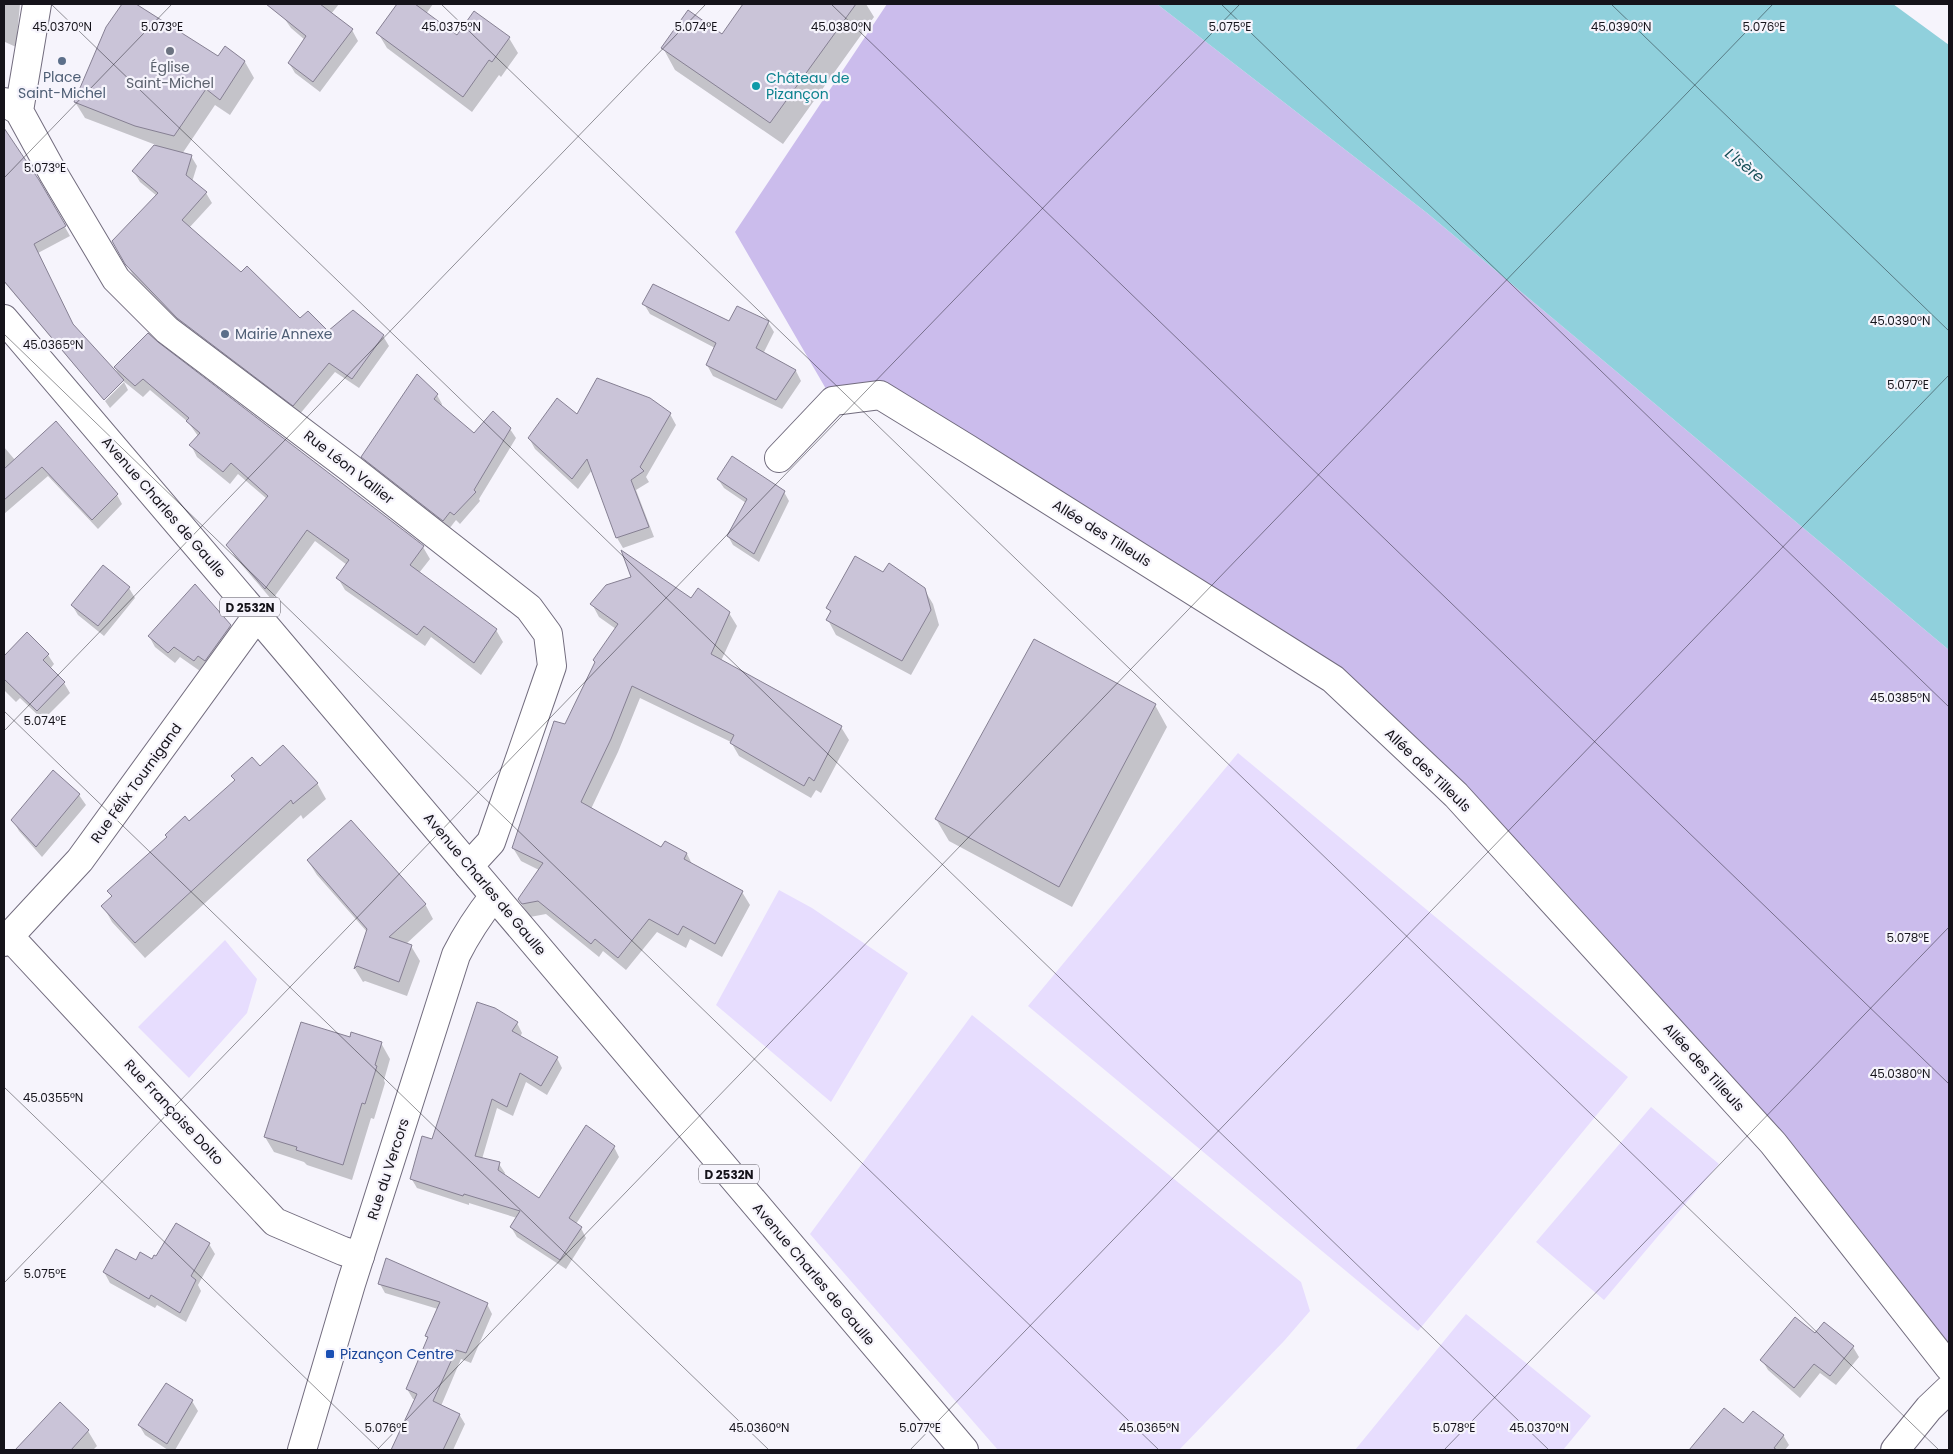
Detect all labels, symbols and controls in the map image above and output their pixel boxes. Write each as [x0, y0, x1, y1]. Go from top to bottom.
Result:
text: 45.0370°N [32, 18, 92, 35]
text: 5.073°E [141, 18, 183, 35]
text: 45.0375°N [421, 18, 481, 35]
text: 5.074°E [675, 18, 717, 35]
text: 45.0380°N [811, 18, 871, 35]
text: 5.075°E [1209, 18, 1251, 35]
text: 45.0390°N [1591, 18, 1651, 35]
text: 5.076°E [1743, 18, 1785, 35]
marker: Église Saint-Michel [164, 45, 176, 57]
marker: Place Saint-Michel [56, 55, 68, 67]
place label: Église Saint-Michel [126, 57, 214, 93]
place label: Place Saint-Michel [18, 67, 106, 103]
place label: Château de Pizançon [766, 68, 850, 104]
marker: Château de Pizançon [750, 80, 762, 92]
water label: L'Isère [1721, 143, 1769, 187]
text: 5.073°E [24, 159, 66, 176]
text: 45.0390°N [1870, 312, 1930, 329]
place label: Mairie Annexe [235, 324, 333, 344]
marker: Mairie Annexe [219, 328, 231, 340]
text: 45.0365°N [23, 336, 83, 353]
text: 5.077°E [1887, 376, 1929, 393]
street label: Rue Léon Vallier [300, 425, 398, 509]
street label: Avenue Charles de Gaulle [97, 432, 231, 582]
street label: Allée des Tilleuls [1049, 495, 1155, 571]
road number: D 2532N [220, 598, 280, 616]
text: 45.0385°N [1870, 689, 1930, 706]
text: 5.074°E [24, 712, 66, 729]
street label: Rue Félix Tournigand [86, 719, 186, 847]
street label: Allée des Tilleuls [1380, 724, 1476, 816]
street label: Avenue Charles de Gaulle [419, 808, 551, 960]
text: 5.078°E [1887, 929, 1929, 946]
street label: Allée des Tilleuls [1659, 1018, 1749, 1116]
street label: Rue Françoise Dolto [120, 1055, 228, 1169]
text: 45.0380°N [1870, 1065, 1930, 1082]
text: 45.0355°N [23, 1089, 83, 1106]
street label: Rue du Vercors [362, 1116, 414, 1222]
road number: D 2532N [699, 1164, 759, 1184]
street label: Avenue Charles de Gaulle [748, 1198, 880, 1350]
text: 5.075°E [24, 1265, 66, 1282]
place label: Pizançon Centre [340, 1344, 454, 1364]
marker: Pizançon Centre [324, 1348, 336, 1360]
text: 5.076°E [365, 1419, 407, 1436]
text: 45.0360°N [729, 1419, 789, 1436]
text: 5.077°E [899, 1419, 941, 1436]
text: 45.0365°N [1119, 1419, 1179, 1436]
text: 5.078°E [1433, 1419, 1475, 1436]
text: 45.0370°N [1509, 1419, 1569, 1436]

